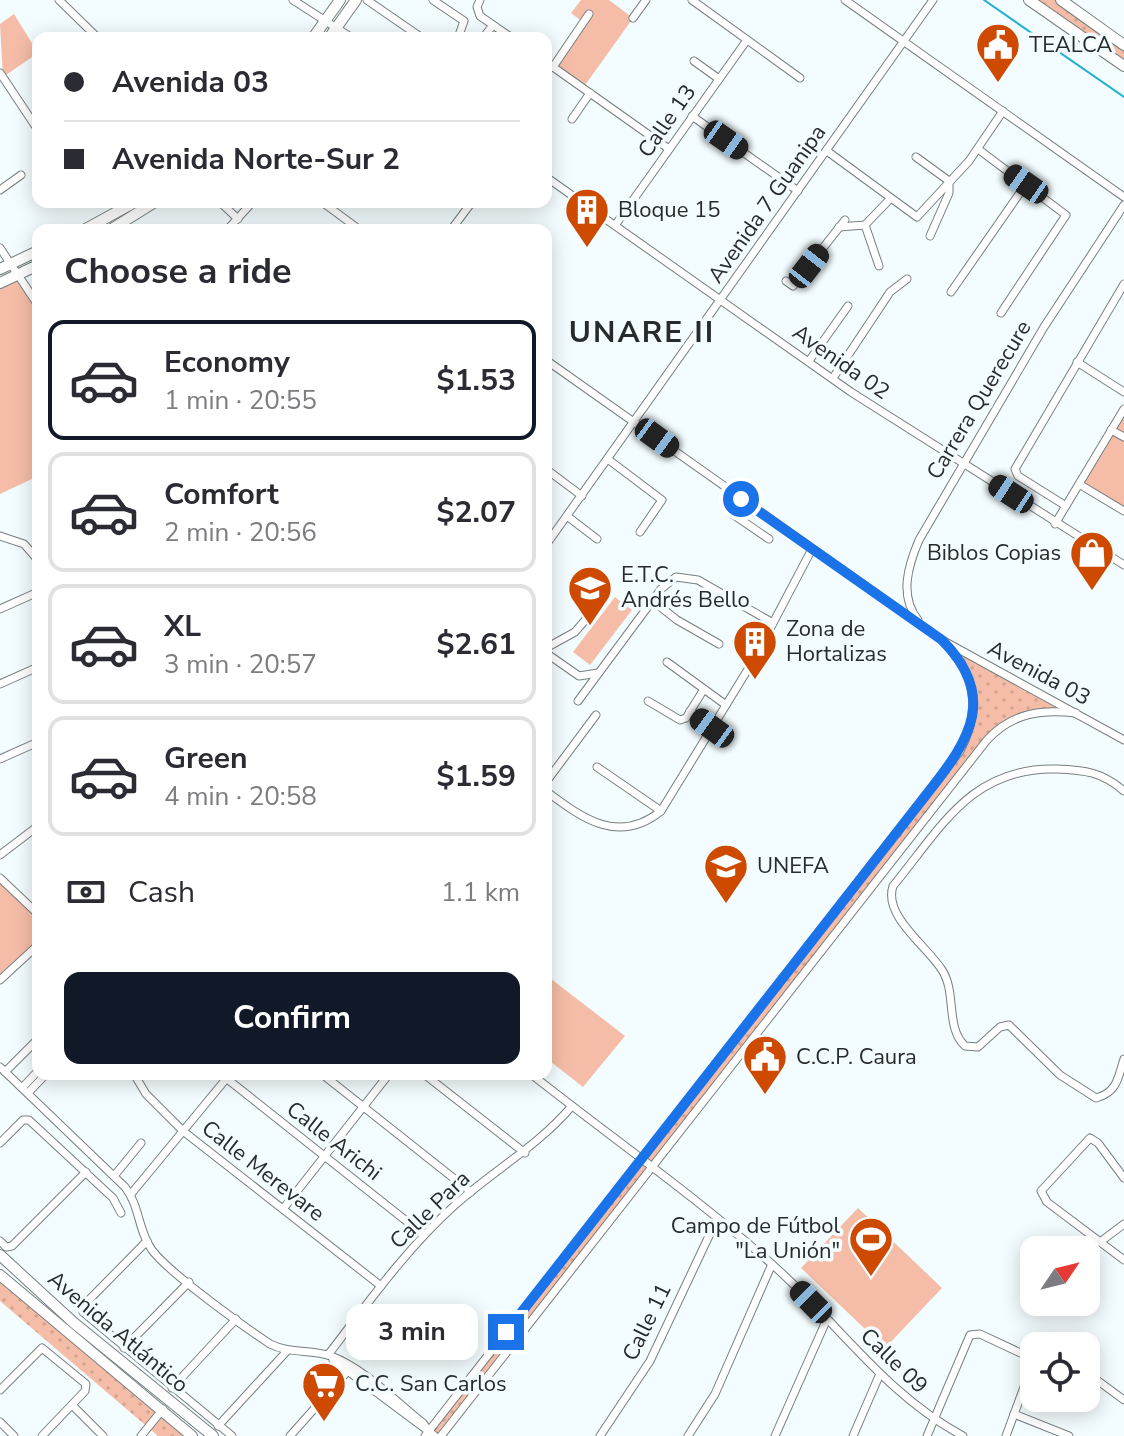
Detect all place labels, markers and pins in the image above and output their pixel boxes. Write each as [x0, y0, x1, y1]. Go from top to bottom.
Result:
public building icon: TEALCA [974, 21, 1022, 84]
place label: TEALCA [1029, 30, 1112, 60]
building icon: Bloque 15 [563, 186, 611, 249]
place label: Bloque 15 [618, 195, 720, 225]
shop icon: Biblos Copias [1068, 529, 1116, 592]
place label: Biblos Copias [927, 538, 1061, 568]
place label: E.T.C. Andrés Bello [621, 560, 750, 615]
school or university icon: E.T.C. Andrés Bello [566, 564, 614, 627]
place label: Zona de Hortalizas [786, 614, 887, 669]
building icon: Zona de Hortalizas [731, 618, 779, 681]
school or university icon: UNEFA [702, 842, 750, 905]
place label: UNEFA [757, 851, 829, 881]
public building icon: C.C.P. Caura [741, 1033, 789, 1096]
place label: C.C.P. Caura [796, 1042, 917, 1072]
place label: Campo de Fútbol "La Unión" [671, 1211, 840, 1266]
sports icon: Campo de Fútbol "La Unión" [847, 1215, 895, 1278]
supermarket icon: C.C. San Carlos [300, 1360, 348, 1423]
place label: C.C. San Carlos [355, 1369, 506, 1399]

